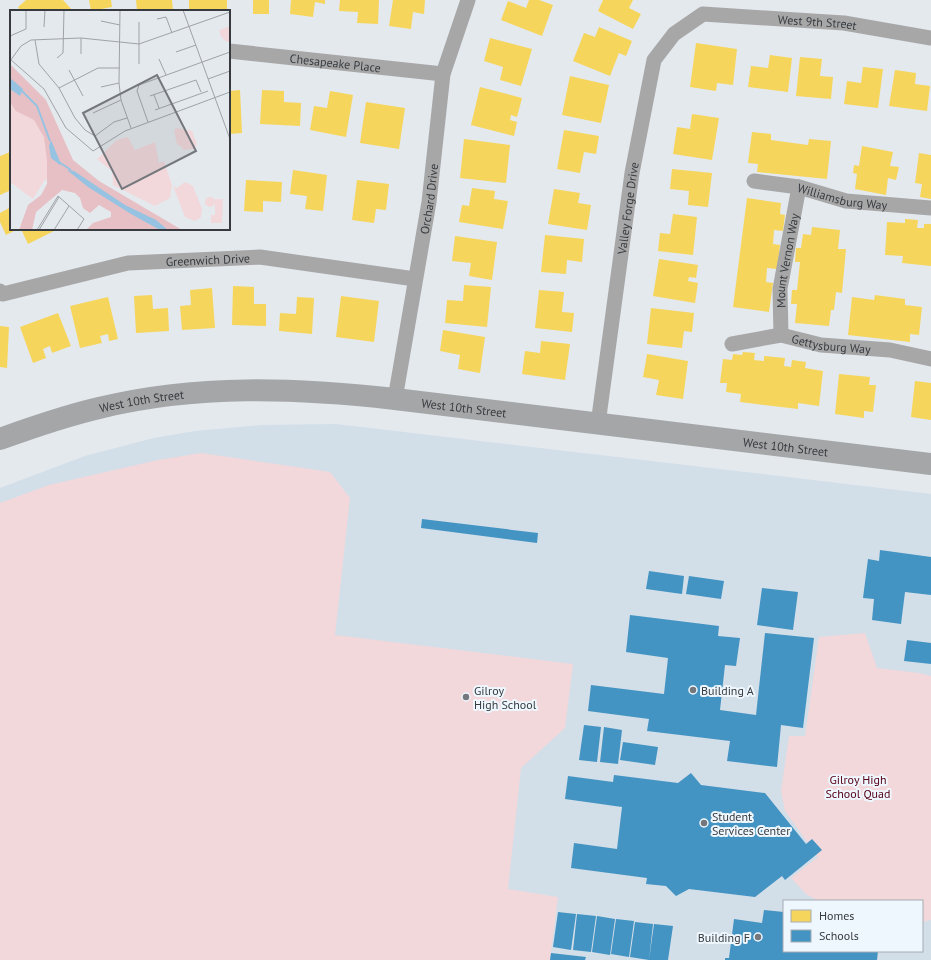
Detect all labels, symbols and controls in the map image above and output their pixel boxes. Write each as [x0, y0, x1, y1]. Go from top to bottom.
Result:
inset map [10, 10, 230, 230]
street label: West 9th Street [777, 11, 858, 33]
street label: Chesapeake Place [289, 50, 382, 75]
street label: Valley Forge Drive [613, 161, 641, 256]
street label: Orchard Drive [416, 163, 441, 235]
street label: Williamsburg Way [796, 179, 888, 212]
street label: Mount Vernon Way [772, 212, 802, 308]
street label: Greenwich Drive [165, 250, 250, 269]
street label: Gettysburg Way [790, 330, 872, 356]
street label: West 10th Street [98, 386, 185, 415]
street label: West 10th Street [421, 395, 507, 420]
street label: West 10th Street [742, 434, 829, 459]
place label: Gilroy High School [474, 683, 537, 712]
place label: Building A [701, 683, 754, 698]
marker: Building A [688, 685, 698, 695]
marker: Gilroy High School [461, 692, 471, 702]
park label: Gilroy High School Quad [825, 772, 891, 801]
place label: Student Services Center [712, 809, 790, 838]
marker: Student Services Center [699, 818, 709, 828]
legend [783, 900, 923, 952]
text: Homes [819, 908, 854, 923]
text: Schools [819, 928, 859, 943]
place label: Building F [698, 930, 750, 945]
marker: Building F [753, 932, 763, 942]

